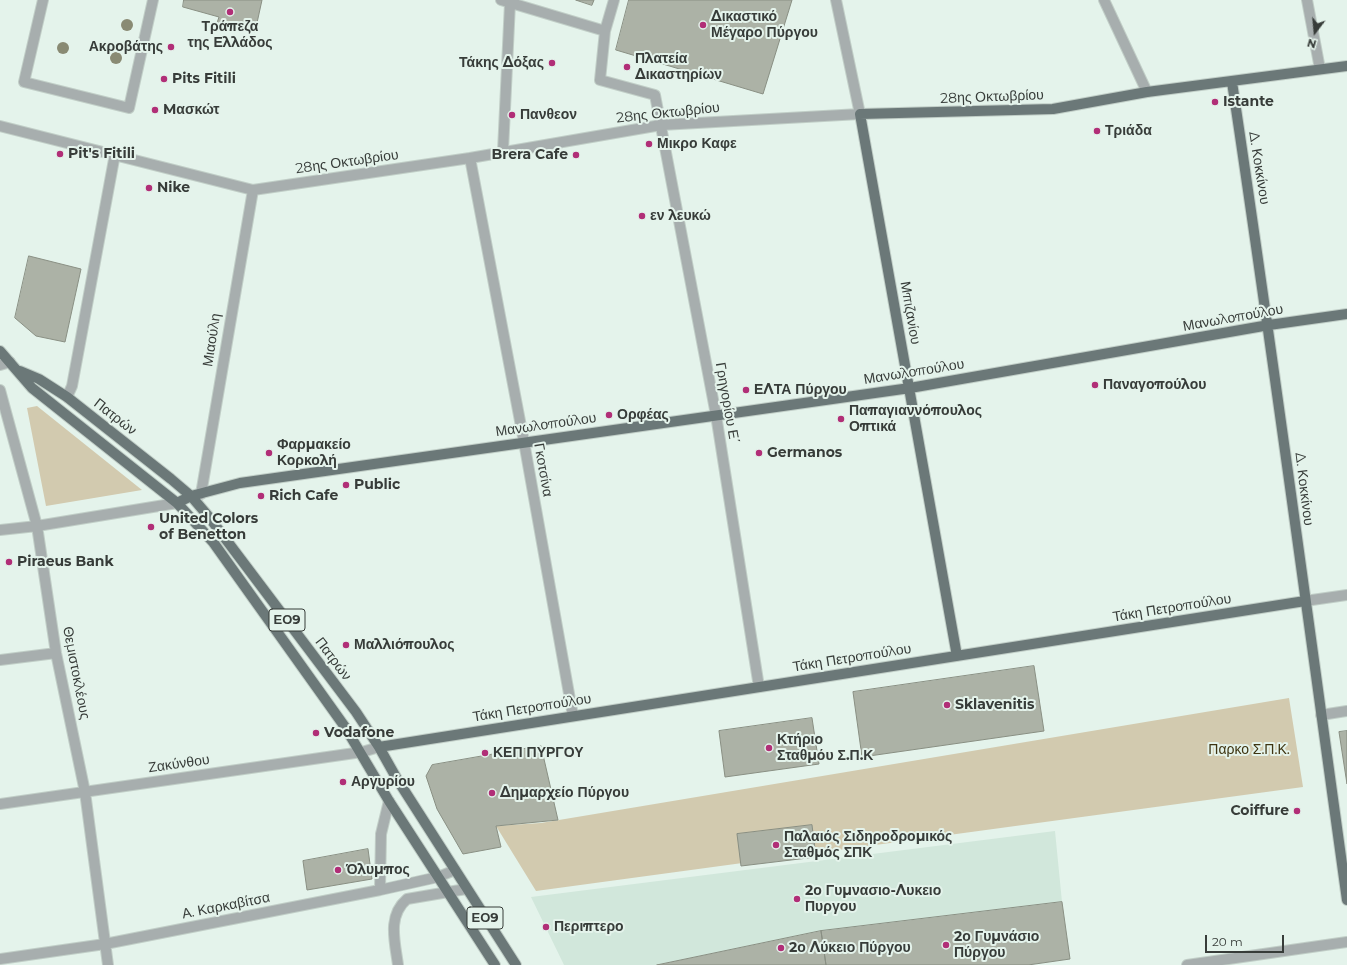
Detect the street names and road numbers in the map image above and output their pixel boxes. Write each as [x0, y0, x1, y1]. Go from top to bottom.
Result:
street label: 28ης Οκτωβρίου [940, 87, 1044, 107]
street label: 28ης Οκτωβρίου [616, 99, 720, 127]
street label: Δ. Κοκκίνου [1245, 130, 1273, 206]
street label: 28ης Οκτωβρίου [294, 146, 400, 178]
street label: Μπιζανίου [896, 280, 924, 346]
street label: Μανωλοπούλου [1181, 301, 1285, 335]
street label: Μιαούλη [200, 312, 224, 368]
street label: Μανωλοπούλου [862, 356, 966, 388]
street label: Γρηγορίου Ε΄ [712, 361, 742, 445]
street label: Πατρών [90, 395, 140, 439]
street label: Μανωλοπούλου [495, 410, 597, 440]
street label: Γκοτσίνα [530, 442, 556, 498]
street label: Δ. Κοκκίνου [1291, 451, 1317, 527]
street label: Τάκη Πετροπούλου [1112, 590, 1232, 626]
road number: ΕΟ9 [269, 609, 305, 631]
street label: Θεμιστοκλέους [59, 625, 93, 721]
street label: Πατρών [311, 634, 355, 684]
street label: Τάκη Πετροπούλου [792, 640, 912, 676]
street label: Τάκη Πετροπούλου [472, 690, 592, 726]
street label: Ζακύνθου [147, 751, 211, 777]
street label: Α. Καρκαβίτσα [181, 889, 271, 923]
road number: ΕΟ9 [467, 907, 503, 929]

